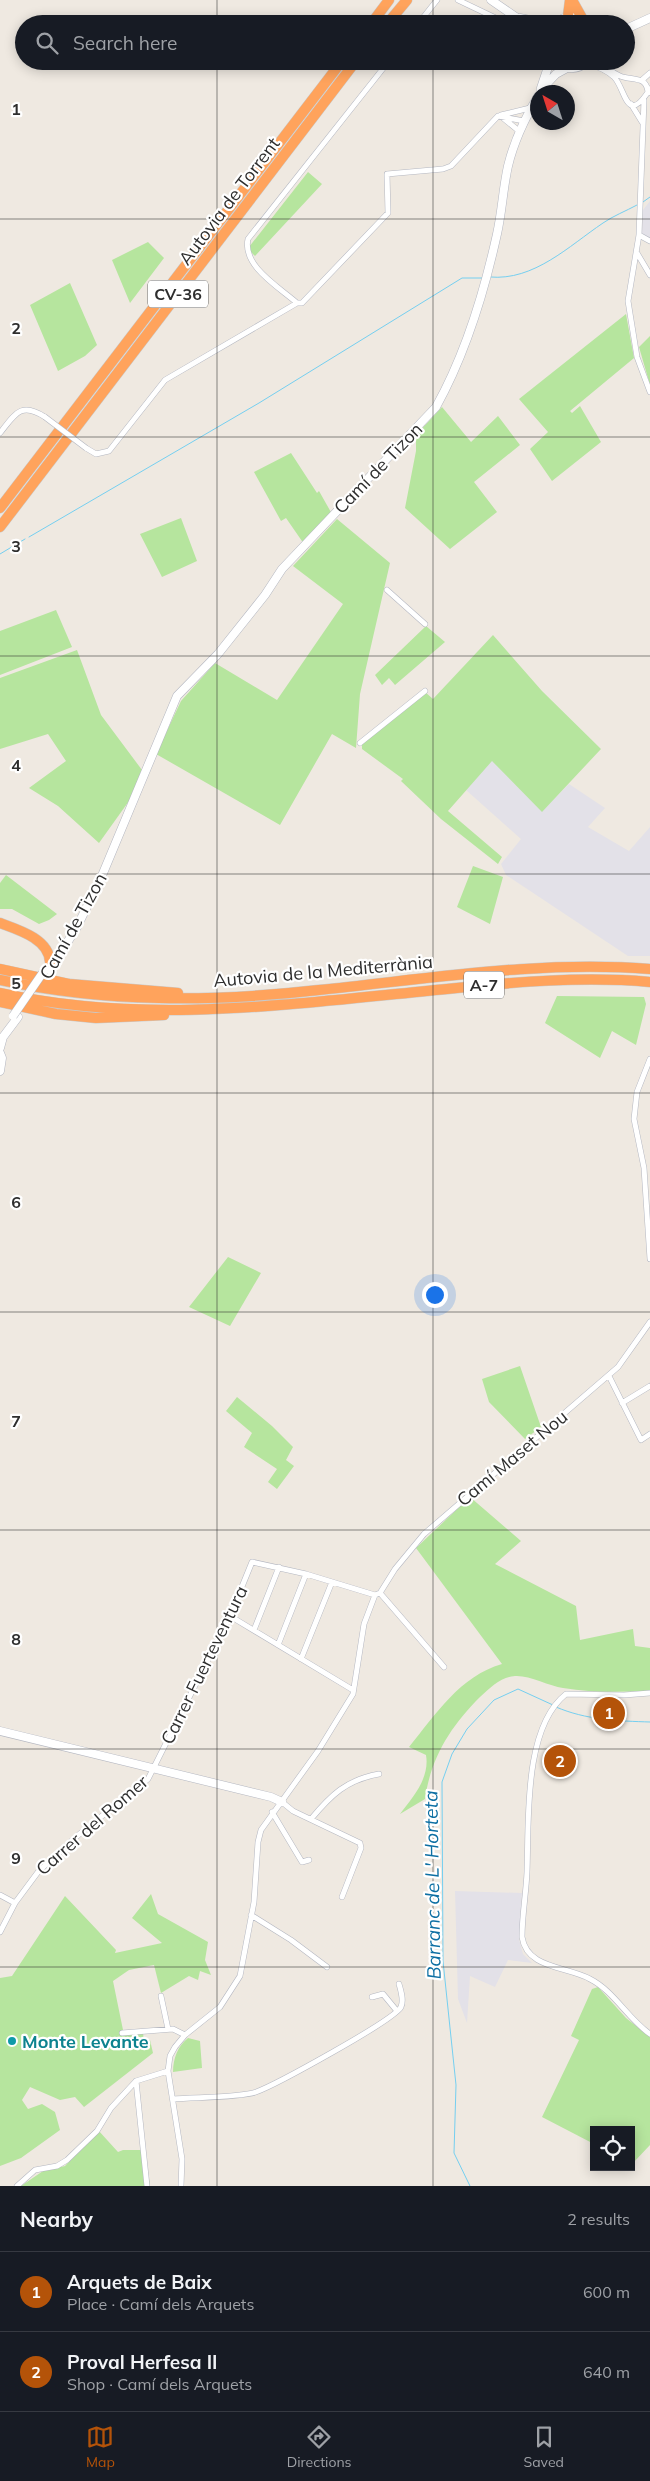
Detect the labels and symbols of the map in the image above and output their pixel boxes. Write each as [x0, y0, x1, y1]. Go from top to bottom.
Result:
north arrow [530, 85, 575, 130]
text: 1 [11, 99, 21, 119]
street label: Autovia de Torrent [173, 133, 285, 269]
road number: CV-36 [148, 280, 208, 308]
text: 2 [11, 318, 21, 338]
street label: Camí de Tizon [329, 418, 427, 518]
text: 3 [11, 536, 21, 556]
text: 4 [11, 755, 21, 775]
street label: Camí de Tizon [34, 869, 112, 983]
street label: Autovia de la Mediterrània [212, 950, 434, 992]
road number: A-7 [464, 972, 504, 998]
text: 5 [11, 973, 21, 993]
text: 6 [11, 1192, 21, 1212]
your location [422, 1282, 448, 1308]
street label: Camí Maset Nou [452, 1405, 572, 1511]
text: 7 [11, 1411, 21, 1431]
street label: Carrer Fuerteventura [156, 1582, 252, 1748]
text: 8 [11, 1629, 21, 1649]
pin: 1 [593, 1694, 625, 1732]
pin: 2 [544, 1742, 576, 1780]
street label: Carrer del Romer [31, 1770, 153, 1880]
water label: Barranc de L' Horteta [418, 1790, 446, 1980]
text: 9 [11, 1848, 21, 1868]
place label: Monte Levante [22, 2030, 149, 2053]
marker: Monte Levante [6, 2035, 18, 2047]

